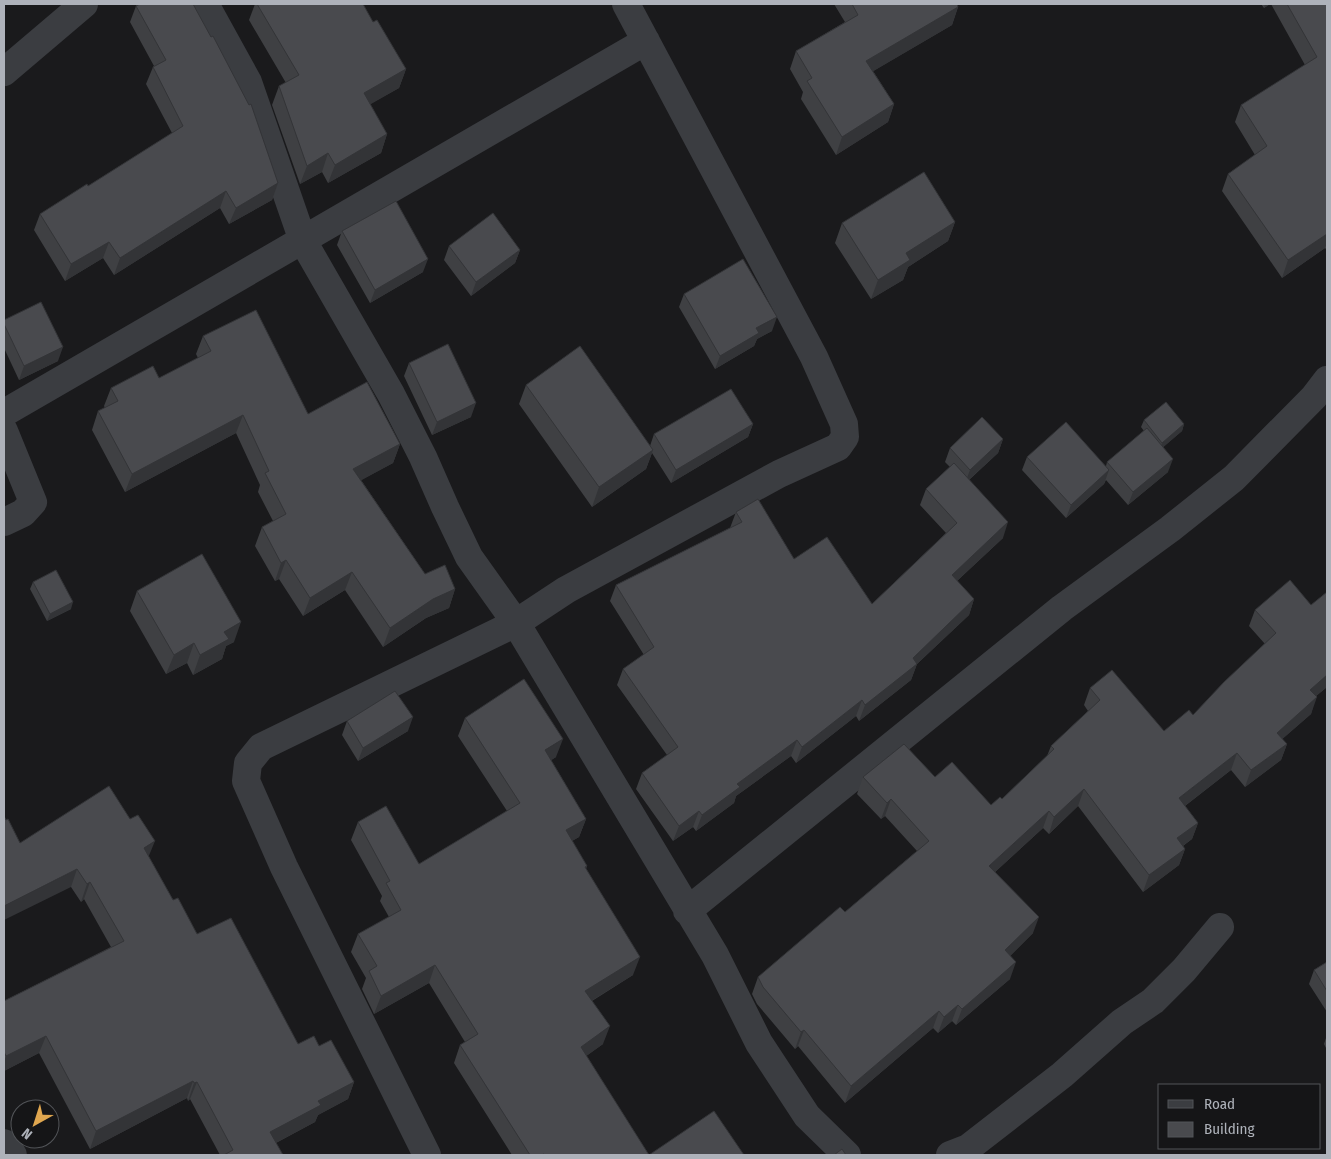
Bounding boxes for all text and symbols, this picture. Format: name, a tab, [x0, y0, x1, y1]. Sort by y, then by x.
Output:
legend	[1158, 1084, 1321, 1149]
text: Road	[1204, 1095, 1235, 1113]
north arrow	[10, 1099, 60, 1149]
text: Building	[1204, 1120, 1255, 1138]
text: N	[19, 1124, 36, 1143]

